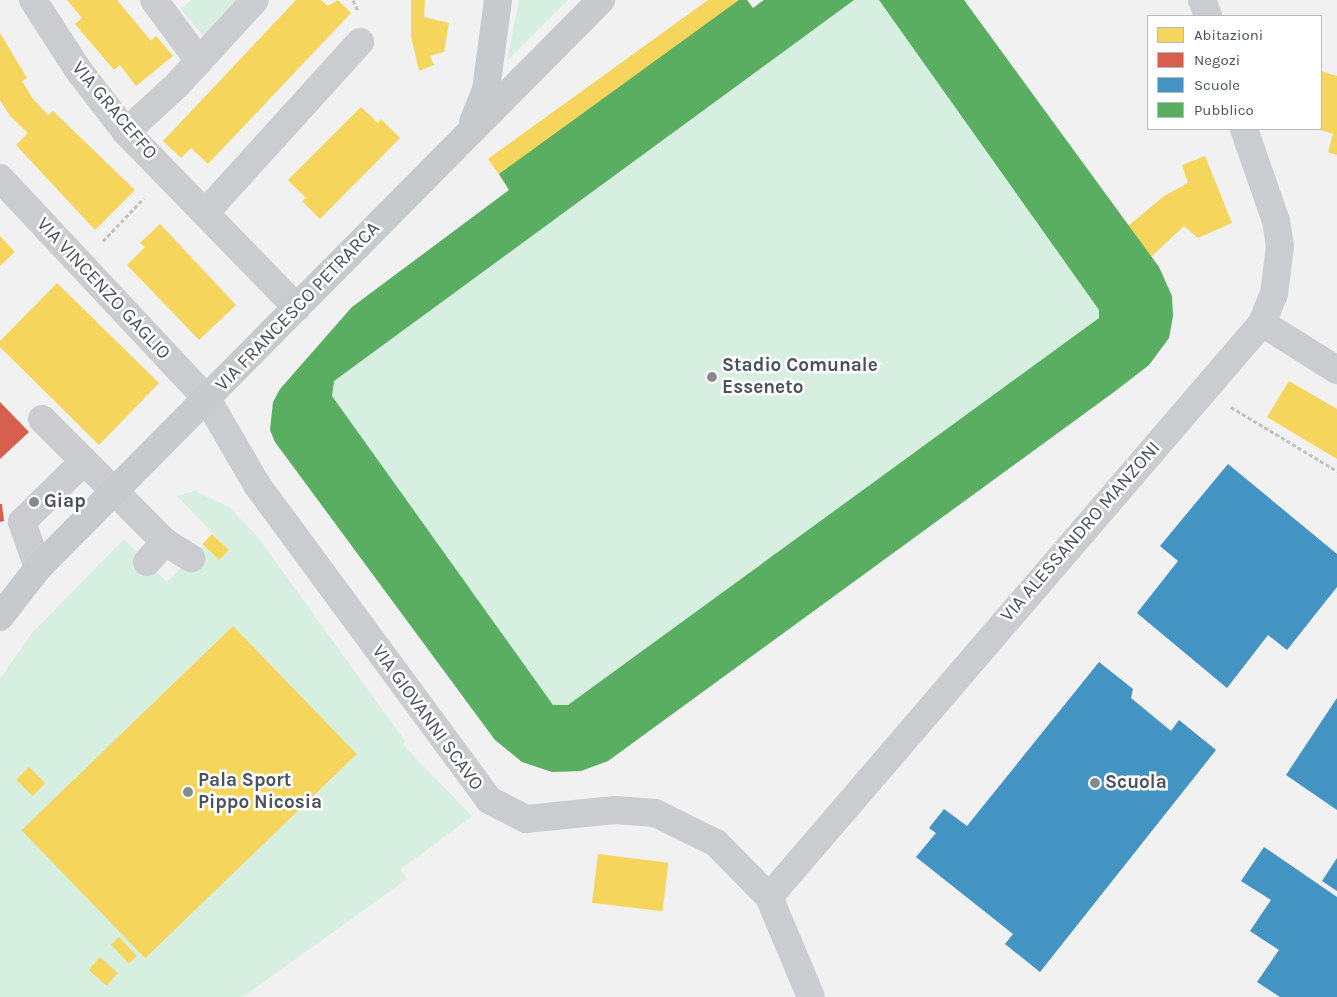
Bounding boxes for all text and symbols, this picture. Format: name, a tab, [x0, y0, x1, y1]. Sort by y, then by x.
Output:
legend	[1147, 15, 1322, 130]
text: Abitazioni	[1194, 26, 1263, 44]
text: Negozi	[1194, 51, 1240, 69]
street label: VIA GRACEFFO	[66, 57, 162, 165]
text: Scuole	[1194, 76, 1240, 94]
text: Pubblico	[1194, 101, 1254, 119]
street label: VIA VINCENZO GAGLIO	[31, 213, 175, 365]
street label: VIA FRANCESCO PETRARCA	[211, 218, 385, 396]
place label: Stadio Comunale Esseneto	[722, 355, 878, 399]
marker: Stadio Comunale Esseneto	[706, 371, 718, 383]
street label: VIA ALESSANDRO MANZONI	[996, 437, 1166, 627]
place label: Giap	[44, 491, 86, 513]
marker: Giap	[28, 496, 40, 508]
street label: VIA GIOVANNI SCAVO	[367, 641, 487, 795]
place label: Pala Sport Pippo Nicosia	[198, 770, 322, 814]
place label: Scuola	[1105, 772, 1167, 794]
marker: Scuola	[1089, 777, 1101, 789]
marker: Pala Sport Pippo Nicosia	[182, 786, 194, 798]

